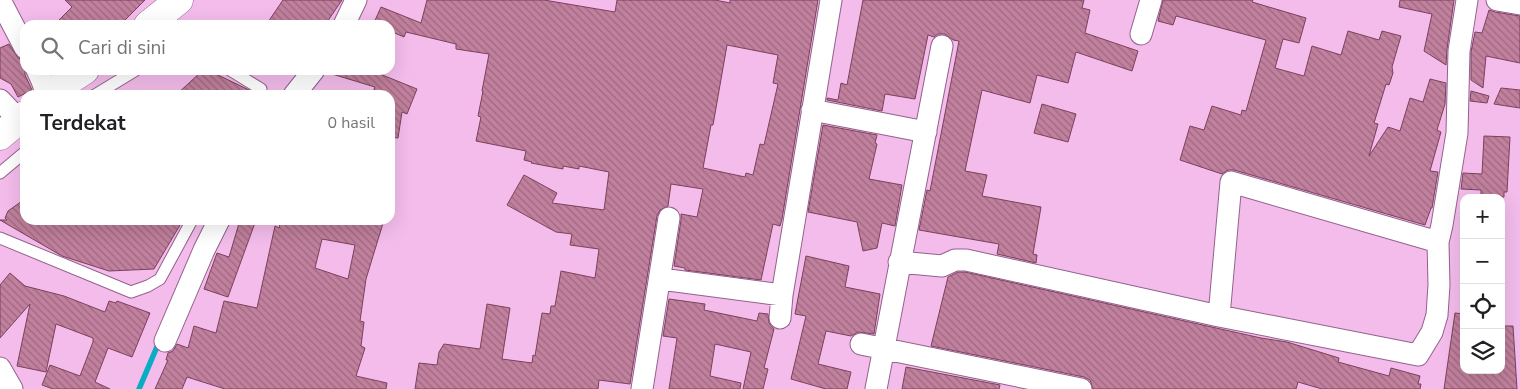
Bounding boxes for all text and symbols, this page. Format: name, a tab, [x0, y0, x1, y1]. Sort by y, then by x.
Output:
search box	[20, 20, 395, 75]
icon: search	[38, 34, 66, 62]
text: Cari di sini	[78, 35, 166, 61]
text: Terdekat	[40, 109, 126, 137]
text: 0 hasil	[328, 112, 375, 134]
map controls	[1460, 194, 1505, 374]
button: +	[1460, 194, 1505, 239]
button: −	[1460, 239, 1505, 284]
button: locate	[1460, 284, 1505, 329]
button: layers	[1460, 329, 1505, 374]

